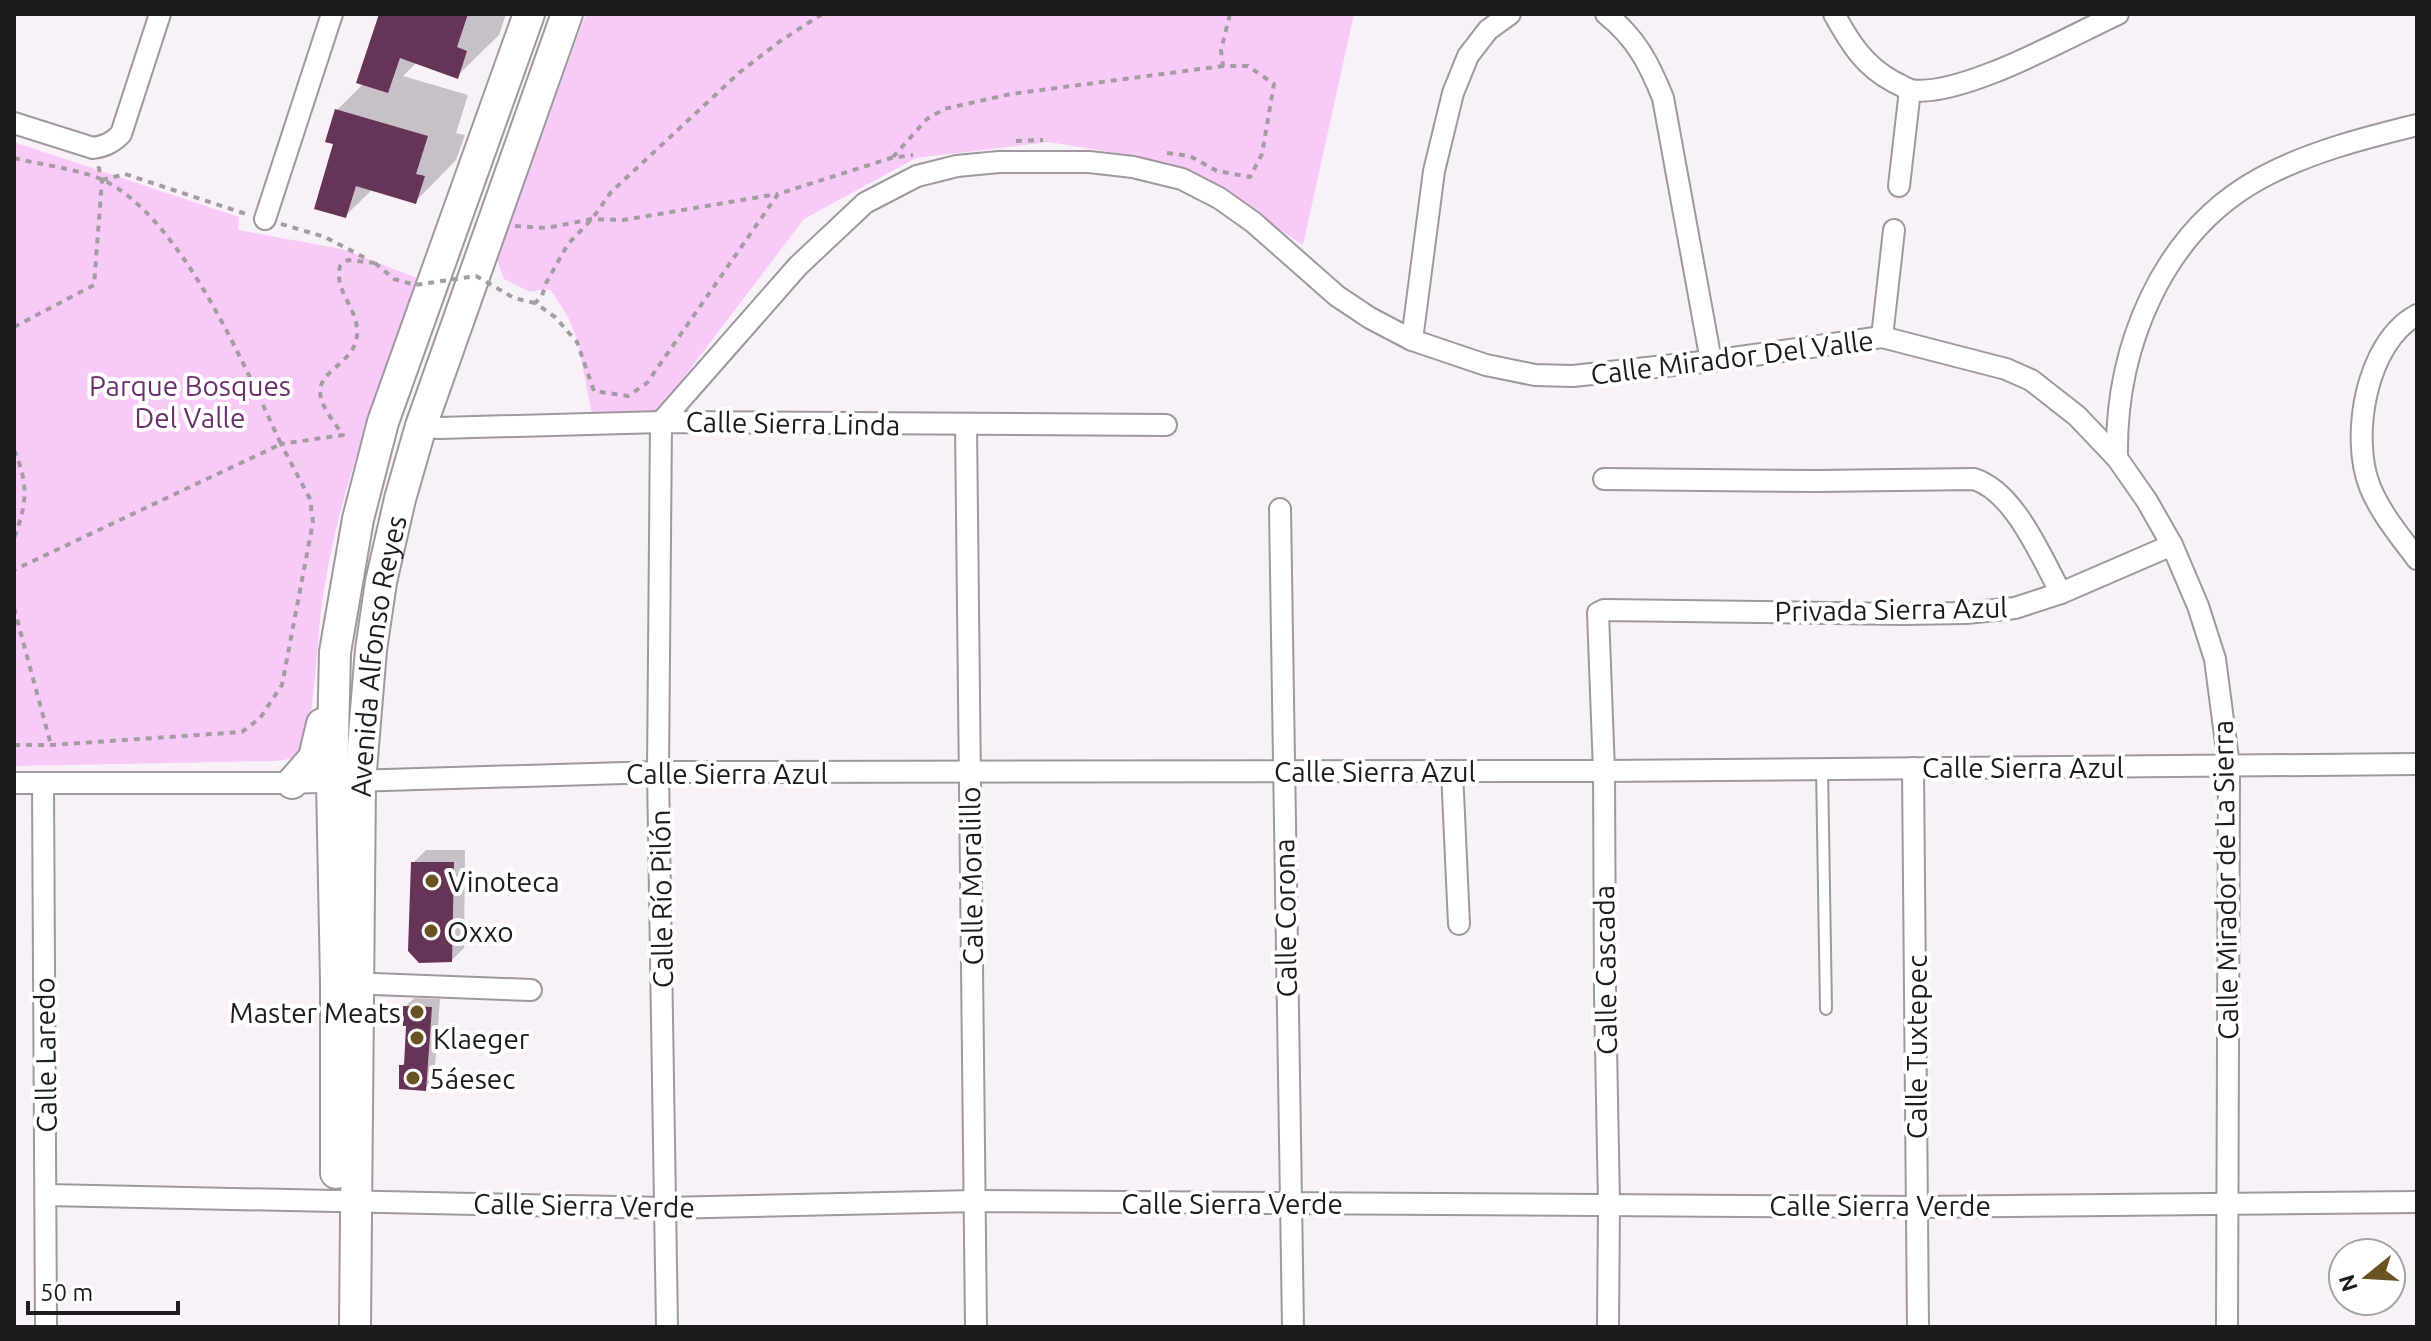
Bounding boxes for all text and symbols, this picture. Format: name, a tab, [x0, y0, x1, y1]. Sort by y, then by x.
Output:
street label: Calle Mirador Del Valle	[1589, 324, 1875, 390]
park label: Parque Bosques Del Valle	[89, 370, 291, 433]
street label: Calle Sierra Linda	[685, 406, 901, 440]
street label: Avenida Alfonso Reyes	[344, 512, 411, 797]
street label: Privada Sierra Azul	[1774, 591, 2008, 627]
street label: Calle Mirador de La Sierra	[2207, 720, 2243, 1040]
street label: Calle Sierra Azul	[1922, 752, 2124, 783]
street label: Calle Sierra Azul	[1274, 756, 1476, 787]
street label: Calle Sierra Azul	[626, 758, 828, 789]
street label: Calle Moralillo	[954, 786, 988, 966]
street label: Calle Río Pilón	[644, 810, 678, 988]
street label: Calle Corona	[1268, 838, 1302, 998]
place label: Vinoteca	[448, 866, 560, 897]
marker: Vinoteca	[423, 872, 441, 890]
street label: Calle Cascada	[1588, 885, 1622, 1055]
place label: Oxxo	[447, 916, 514, 947]
marker: Oxxo	[422, 922, 440, 940]
street label: Calle Tuxtepec	[1901, 955, 1932, 1139]
street label: Calle Laredo	[28, 977, 62, 1133]
place label: Master Meats	[229, 997, 401, 1028]
marker: Master Meats	[408, 1003, 426, 1021]
place label: Klaeger	[433, 1023, 530, 1054]
marker: Klaeger	[408, 1029, 426, 1047]
place label: 5áesec	[429, 1063, 515, 1094]
marker: 5áesec	[404, 1069, 422, 1087]
street label: Calle Sierra Verde	[473, 1188, 695, 1222]
street label: Calle Sierra Verde	[1121, 1188, 1343, 1219]
street label: Calle Sierra Verde	[1769, 1190, 1991, 1221]
north arrow	[2327, 1237, 2407, 1317]
scale bar	[28, 1265, 178, 1315]
text: N	[2333, 1272, 2362, 1295]
text: 50 m	[40, 1279, 93, 1306]

